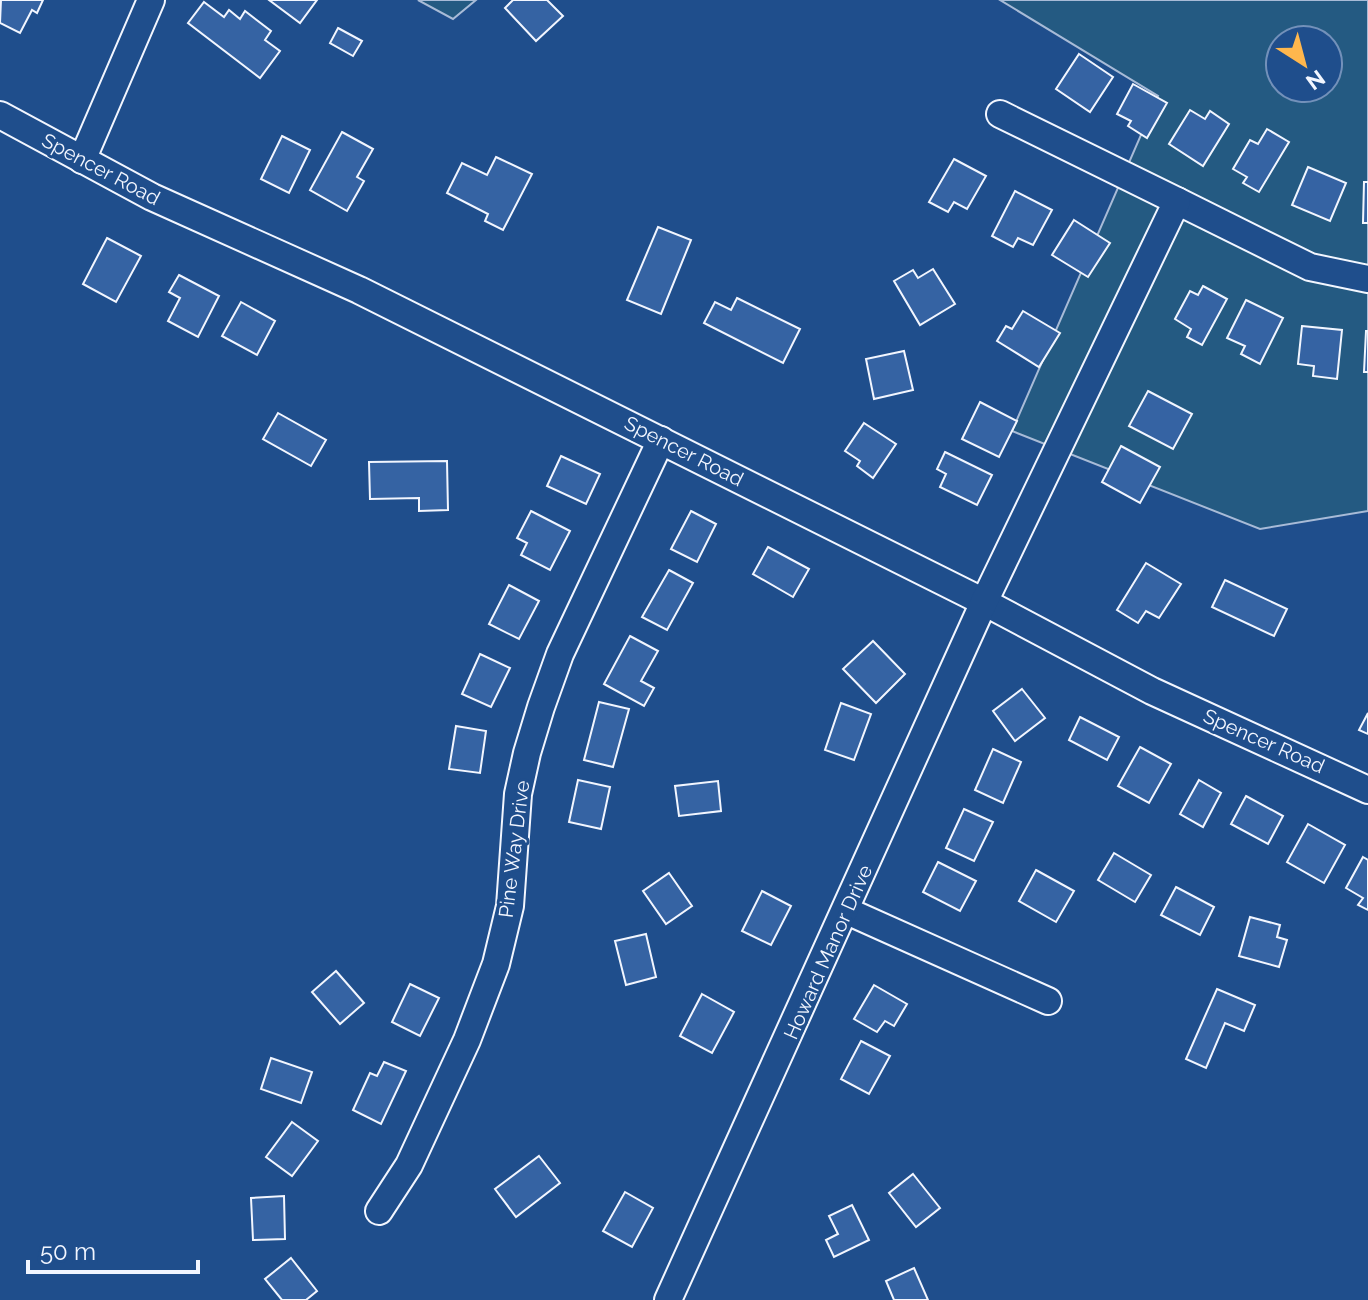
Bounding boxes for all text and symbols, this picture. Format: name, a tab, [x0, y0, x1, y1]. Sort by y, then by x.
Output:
north arrow	[1264, 24, 1344, 104]
text: N	[1301, 65, 1330, 96]
street label: Spencer Road	[38, 128, 164, 210]
street label: Spencer Road	[621, 411, 747, 491]
street label: Spencer Road	[1200, 704, 1328, 778]
street label: Pine Way Drive	[494, 779, 534, 919]
street label: Howard Manor Drive	[779, 861, 877, 1043]
scale bar	[28, 1224, 198, 1274]
text: 50 m	[40, 1237, 96, 1266]

